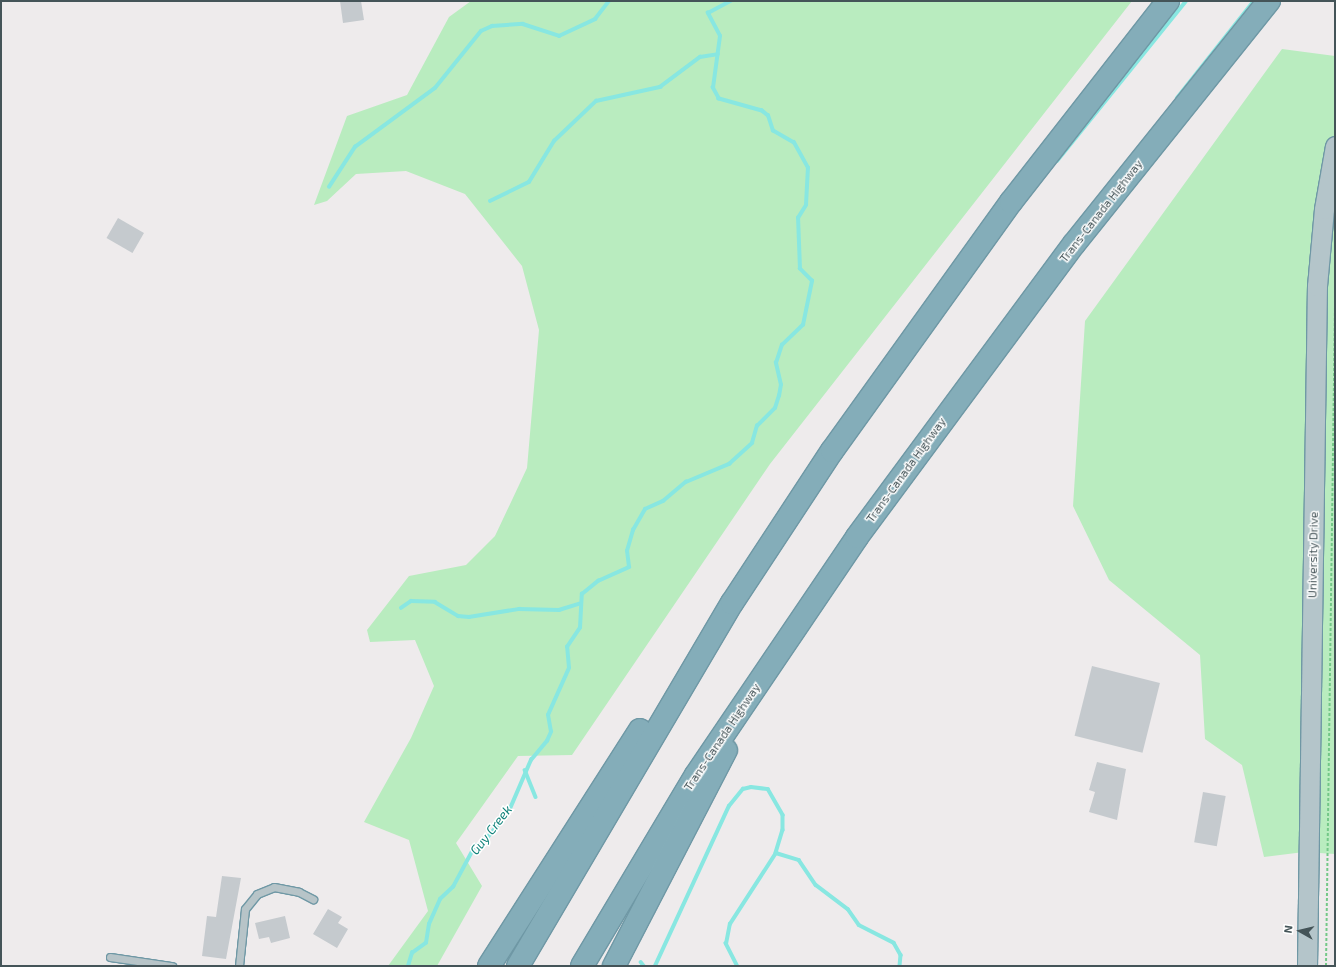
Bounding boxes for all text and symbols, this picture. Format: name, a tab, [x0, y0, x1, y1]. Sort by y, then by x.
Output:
street label: Trans-Canada Highway	[1056, 157, 1146, 265]
street label: Trans-Canada Highway	[863, 415, 949, 525]
street label: University Drive	[1305, 512, 1321, 598]
street label: Trans-Canada Highway	[681, 681, 763, 793]
water label: Guy Creek	[467, 802, 515, 858]
north arrow	[1280, 911, 1320, 951]
text: N	[1281, 924, 1295, 934]

